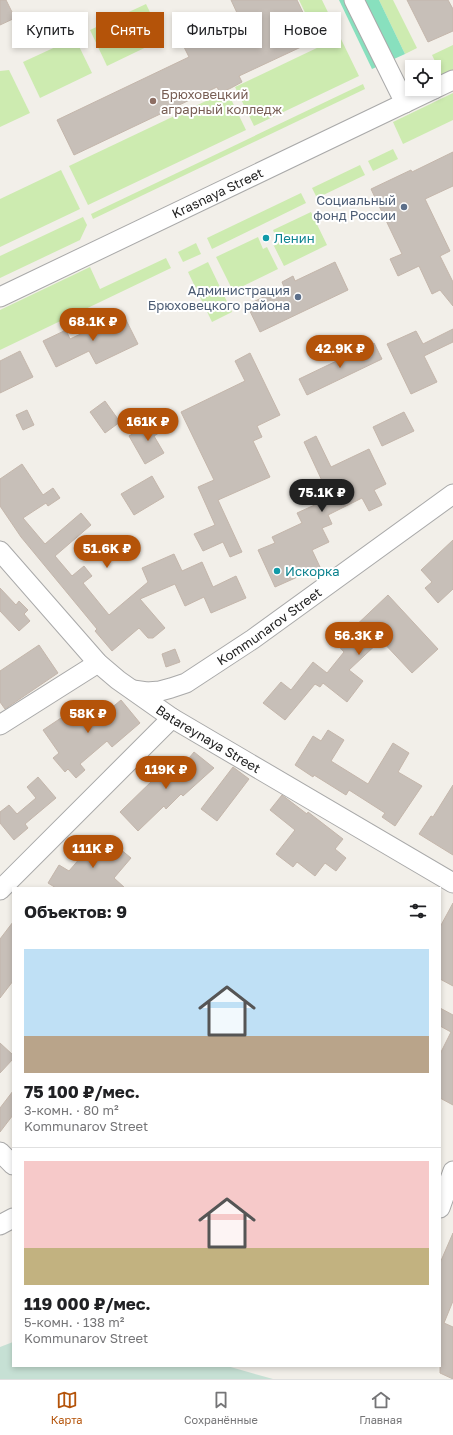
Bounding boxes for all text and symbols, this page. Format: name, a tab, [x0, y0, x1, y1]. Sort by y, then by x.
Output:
chip: Купить	[12, 12, 88, 48]
chip: Снять	[96, 12, 164, 48]
chip: Фильтры	[172, 12, 262, 48]
chip: Новое	[270, 12, 341, 48]
map controls	[405, 60, 441, 96]
button: locate	[405, 60, 441, 96]
place label: Брюховецкий аграрный колледж	[161, 86, 283, 117]
marker: Брюховецкий аграрный колледж	[148, 96, 158, 106]
street label: Krasnaya Street	[169, 164, 266, 222]
place label: Социальный фонд России	[313, 192, 396, 223]
marker: Социальный фонд России	[399, 202, 409, 212]
place label: Ленин	[274, 230, 315, 246]
marker: Ленин	[261, 233, 271, 243]
place label: Администрация Брюховецкого района	[148, 282, 290, 313]
marker: Администрация Брюховецкого района	[293, 292, 303, 302]
pin: 68.1K ₽	[56, 308, 130, 342]
text: 68.1K ₽	[69, 313, 117, 329]
pin: 42.9K ₽	[303, 335, 377, 369]
text: 42.9K ₽	[315, 340, 365, 356]
pin: 161K ₽	[115, 408, 181, 442]
text: 161K ₽	[126, 413, 170, 429]
pin: 75.1K ₽	[285, 479, 359, 513]
text: 75.1K ₽	[298, 484, 346, 500]
pin: 51.6K ₽	[70, 535, 144, 569]
text: 51.6K ₽	[83, 540, 131, 556]
place label: Искорка	[285, 563, 340, 579]
marker: Искорка	[272, 566, 282, 576]
street label: Kommunarov Street	[214, 584, 325, 669]
pin: 56.3K ₽	[322, 622, 396, 656]
text: 56.3K ₽	[334, 627, 384, 643]
pin: 58K ₽	[60, 700, 116, 734]
street label: Batareynaya Street	[153, 701, 264, 776]
text: 58K ₽	[69, 705, 107, 721]
pin: 119K ₽	[133, 756, 199, 790]
text: 119K ₽	[144, 761, 188, 777]
pin: 111K ₽	[60, 835, 126, 869]
text: 111K ₽	[72, 840, 114, 856]
icon: filters	[407, 900, 429, 922]
text: Объектов: 9	[24, 901, 127, 922]
icon: home	[191, 975, 263, 1047]
text: 75 100 ₽/мес.	[24, 1081, 140, 1102]
text: 3-комн. · 80 m²	[24, 1102, 119, 1118]
text: Kommunarov Street	[24, 1118, 148, 1134]
icon: home	[191, 1187, 263, 1259]
text: 119 000 ₽/мес.	[24, 1293, 151, 1314]
text: 5-комн. · 138 m²	[24, 1314, 124, 1330]
text: Kommunarov Street	[24, 1330, 148, 1346]
tab: Карта	[51, 1389, 83, 1426]
tab: Сохранённые	[184, 1389, 258, 1426]
tab: Главная	[359, 1389, 402, 1426]

